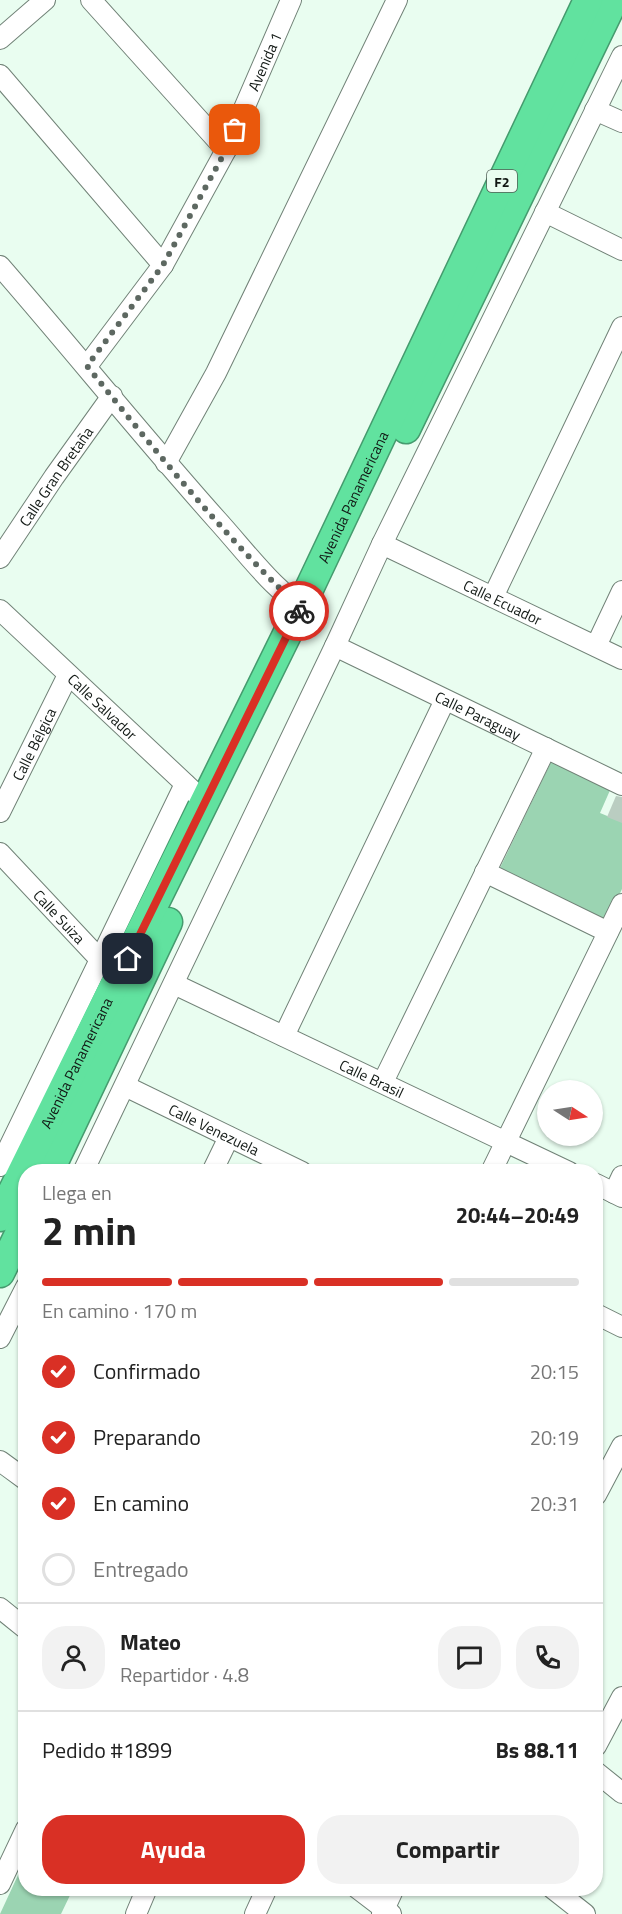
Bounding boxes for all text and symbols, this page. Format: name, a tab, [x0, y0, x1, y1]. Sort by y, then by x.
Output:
street label: Avenida 1	[242, 29, 287, 94]
pin	[209, 104, 260, 155]
icon: bag	[218, 113, 251, 146]
road number: F2	[487, 170, 517, 192]
street label: Calle Gran Bretaña	[13, 421, 99, 531]
street label: Avenida Panamericana	[312, 426, 394, 567]
street label: Calle Ecuador	[460, 573, 546, 631]
courier	[269, 581, 329, 641]
icon: bike	[283, 595, 316, 628]
street label: Calle Salvador	[63, 668, 143, 745]
street label: Calle Paraguay	[431, 685, 525, 746]
street label: Calle Bélgica	[6, 703, 62, 784]
street label: Calle Suiza	[28, 884, 91, 949]
pin	[102, 933, 153, 984]
icon: home	[111, 942, 144, 975]
street label: Avenida Panamericana	[34, 993, 118, 1132]
street label: Calle Brasil	[336, 1053, 408, 1103]
north arrow	[537, 1080, 603, 1146]
map controls	[537, 1080, 603, 1146]
street label: Calle Venezuela	[165, 1097, 264, 1161]
text: Llega en	[42, 1177, 112, 1208]
text: 20:44–20:49	[456, 1198, 579, 1232]
text: 2 min	[42, 1201, 137, 1260]
text: En camino · 170 m	[42, 1295, 197, 1326]
text: Confirmado	[93, 1354, 201, 1388]
icon: check	[42, 1355, 75, 1388]
text: 20:15	[530, 1356, 579, 1387]
text: Preparando	[93, 1420, 201, 1454]
icon: check	[42, 1421, 75, 1454]
text: 20:19	[530, 1422, 579, 1453]
text: En camino	[93, 1486, 189, 1520]
icon: check	[42, 1487, 75, 1520]
text: 20:31	[530, 1488, 579, 1519]
text: Entregado	[93, 1552, 189, 1586]
text: Mateo	[120, 1625, 181, 1659]
button: person	[42, 1626, 105, 1689]
button: chat	[438, 1626, 501, 1689]
button: phone	[516, 1626, 579, 1689]
text: Repartidor · 4.8	[120, 1659, 249, 1690]
text: Pedido #1899	[42, 1733, 172, 1767]
text: Bs 88.11	[495, 1733, 579, 1767]
button: Ayuda	[42, 1815, 305, 1884]
button: Compartir	[317, 1815, 579, 1884]

